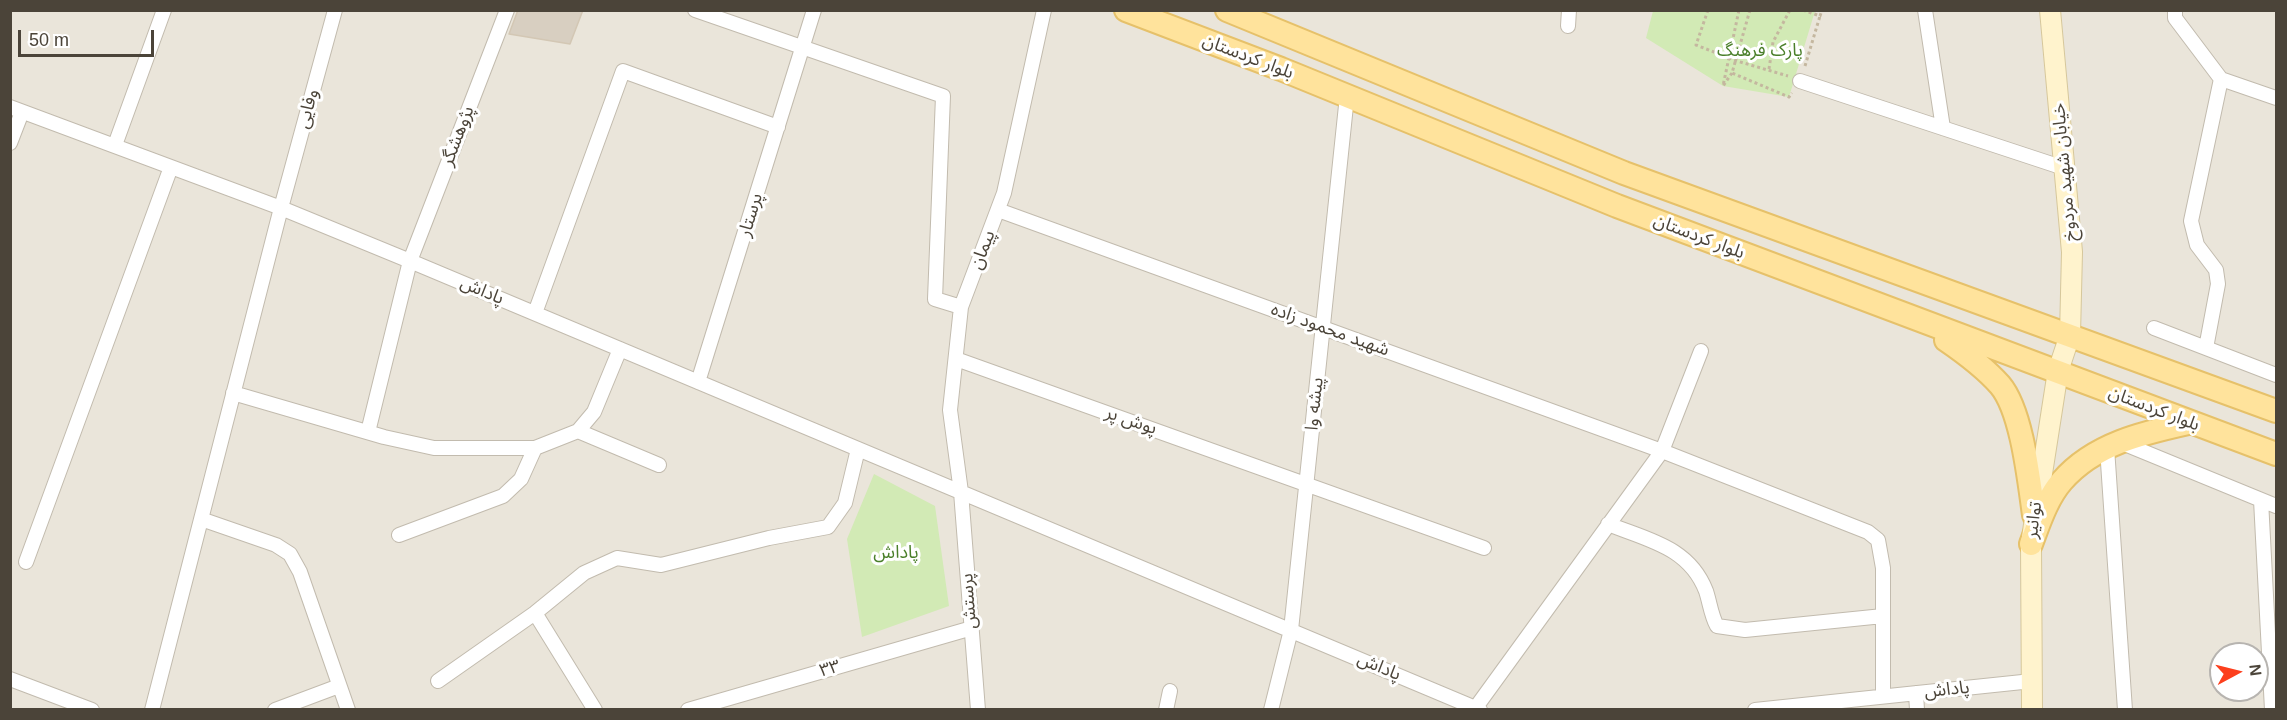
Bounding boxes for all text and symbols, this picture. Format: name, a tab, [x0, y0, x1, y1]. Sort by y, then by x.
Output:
scale bar	[21, 18, 158, 56]
text: 50 m	[29, 30, 69, 50]
street label: بلوار کردستان	[1199, 30, 1297, 84]
park label: پارک فرهنگ	[1717, 40, 1803, 62]
street label: وفایی	[292, 87, 324, 131]
street label: خیابان شهید مردوخ	[2048, 102, 2082, 242]
street label: پژوهشگر	[437, 103, 479, 169]
street label: پرستار	[734, 190, 768, 240]
street label: بلوار کردستان	[1650, 210, 1748, 264]
street label: پیمان	[966, 227, 1000, 273]
street label: پاداش	[457, 272, 507, 310]
street label: شهید محمود زاده	[1268, 299, 1392, 361]
street label: پیشه وا	[1301, 376, 1329, 432]
street label: بلوار کردستان	[2105, 382, 2203, 436]
street label: پوش پر	[1102, 402, 1160, 440]
street label: توانیر	[2021, 500, 2047, 540]
park label: پاداش	[873, 542, 919, 564]
street label: پرستش	[956, 572, 982, 630]
north arrow	[2209, 642, 2269, 702]
street label: پاداش	[1354, 648, 1404, 686]
street label: ۳۳	[817, 656, 843, 682]
text: N	[2246, 663, 2265, 677]
street label: پاداش	[1923, 677, 1971, 703]

